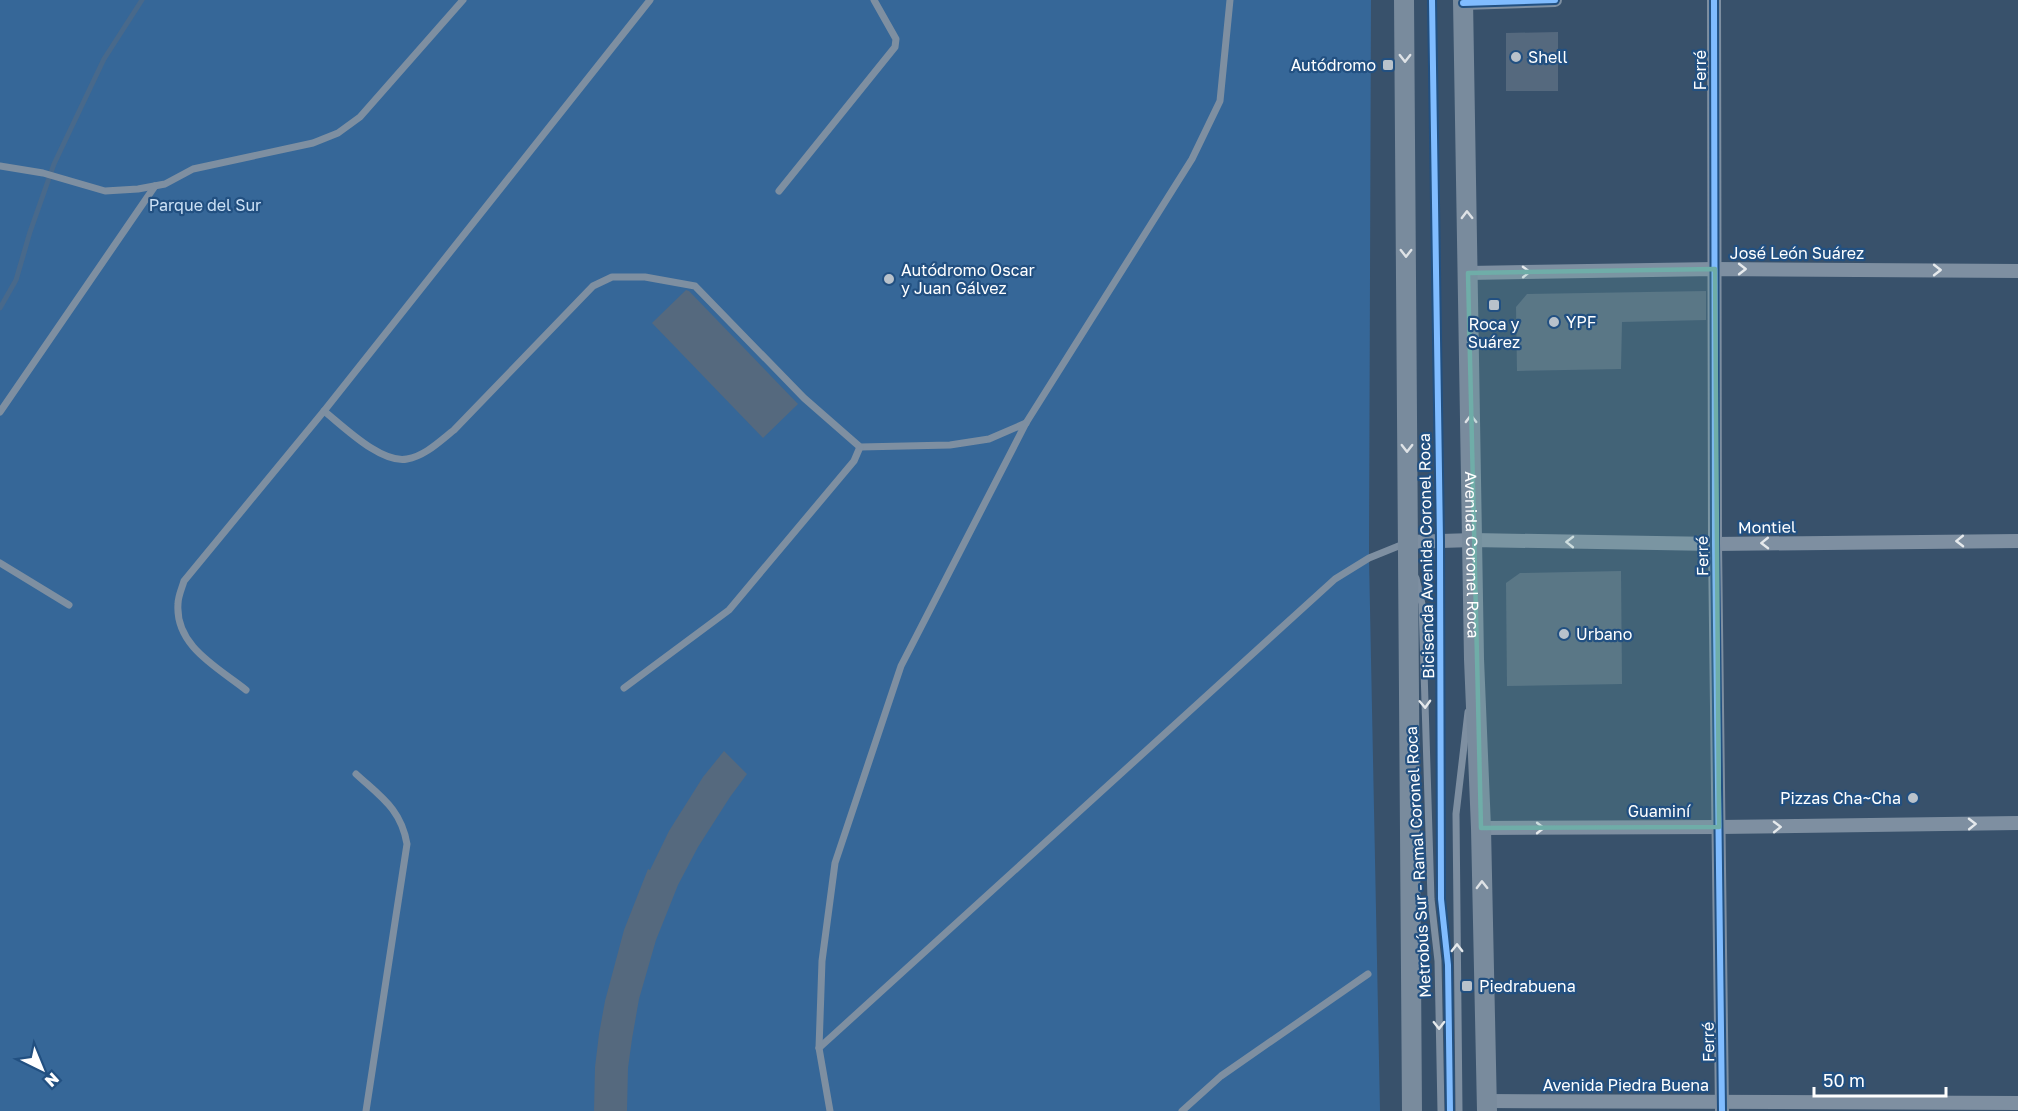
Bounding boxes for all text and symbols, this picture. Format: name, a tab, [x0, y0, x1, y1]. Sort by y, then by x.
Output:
place label: Shell	[1528, 47, 1568, 67]
marker: Shell	[1509, 50, 1523, 64]
street label: Ferré	[1690, 50, 1710, 90]
one-way arrow	[1399, 54, 1411, 63]
place label: Autódromo	[1291, 55, 1376, 75]
marker: Autódromo	[1381, 58, 1395, 72]
park label: Parque del Sur	[149, 195, 261, 215]
one-way arrow	[1461, 210, 1473, 219]
street label: José León Suárez	[1730, 243, 1864, 263]
one-way arrow	[1400, 249, 1412, 258]
place label: Autódromo Oscar y Juan Gálvez	[901, 260, 1035, 298]
one-way arrow	[1738, 263, 1747, 275]
one-way arrow	[1933, 264, 1942, 276]
one-way arrow	[1522, 266, 1531, 278]
marker: Autódromo Oscar y Juan Gálvez	[882, 272, 896, 286]
marker: Roca y Suárez	[1487, 298, 1501, 312]
place label: YPF	[1566, 312, 1596, 332]
place label: Roca y Suárez	[1468, 314, 1520, 352]
marker: YPF	[1547, 315, 1561, 329]
one-way arrow	[1465, 414, 1477, 423]
street label: Bicisenda Avenida Coronel Roca	[1414, 433, 1438, 679]
one-way arrow	[1401, 444, 1413, 453]
street label: Avenida Coronel Roca	[1461, 471, 1484, 639]
street label: Montiel	[1738, 516, 1796, 538]
one-way arrow	[1955, 535, 1964, 547]
one-way arrow	[1565, 536, 1574, 548]
street label: Ferré	[1692, 536, 1712, 576]
one-way arrow	[1760, 537, 1769, 549]
place label: Urbano	[1576, 624, 1632, 644]
marker: Urbano	[1557, 627, 1571, 641]
one-way arrow	[1418, 700, 1431, 709]
street label: Metrobús Sur - Ramal Coronel Roca	[1401, 726, 1435, 998]
place label: Pizzas Cha~Cha	[1780, 788, 1901, 808]
marker: Pizzas Cha~Cha	[1906, 791, 1920, 805]
street label: Guaminí	[1628, 801, 1692, 821]
one-way arrow	[1968, 818, 1977, 830]
one-way arrow	[1773, 820, 1782, 833]
one-way arrow	[1535, 822, 1544, 834]
one-way arrow	[1476, 880, 1488, 889]
one-way arrow	[1451, 943, 1463, 952]
place label: Piedrabuena	[1479, 976, 1576, 996]
marker: Piedrabuena	[1460, 979, 1474, 993]
one-way arrow	[1433, 1020, 1445, 1029]
street label: Ferré	[1698, 1022, 1718, 1062]
north arrow	[12, 1039, 72, 1099]
scale bar	[1814, 1060, 1946, 1098]
text: N	[41, 1069, 64, 1091]
text: 50 m	[1823, 1069, 1865, 1091]
street label: Avenida Piedra Buena	[1543, 1075, 1709, 1095]

